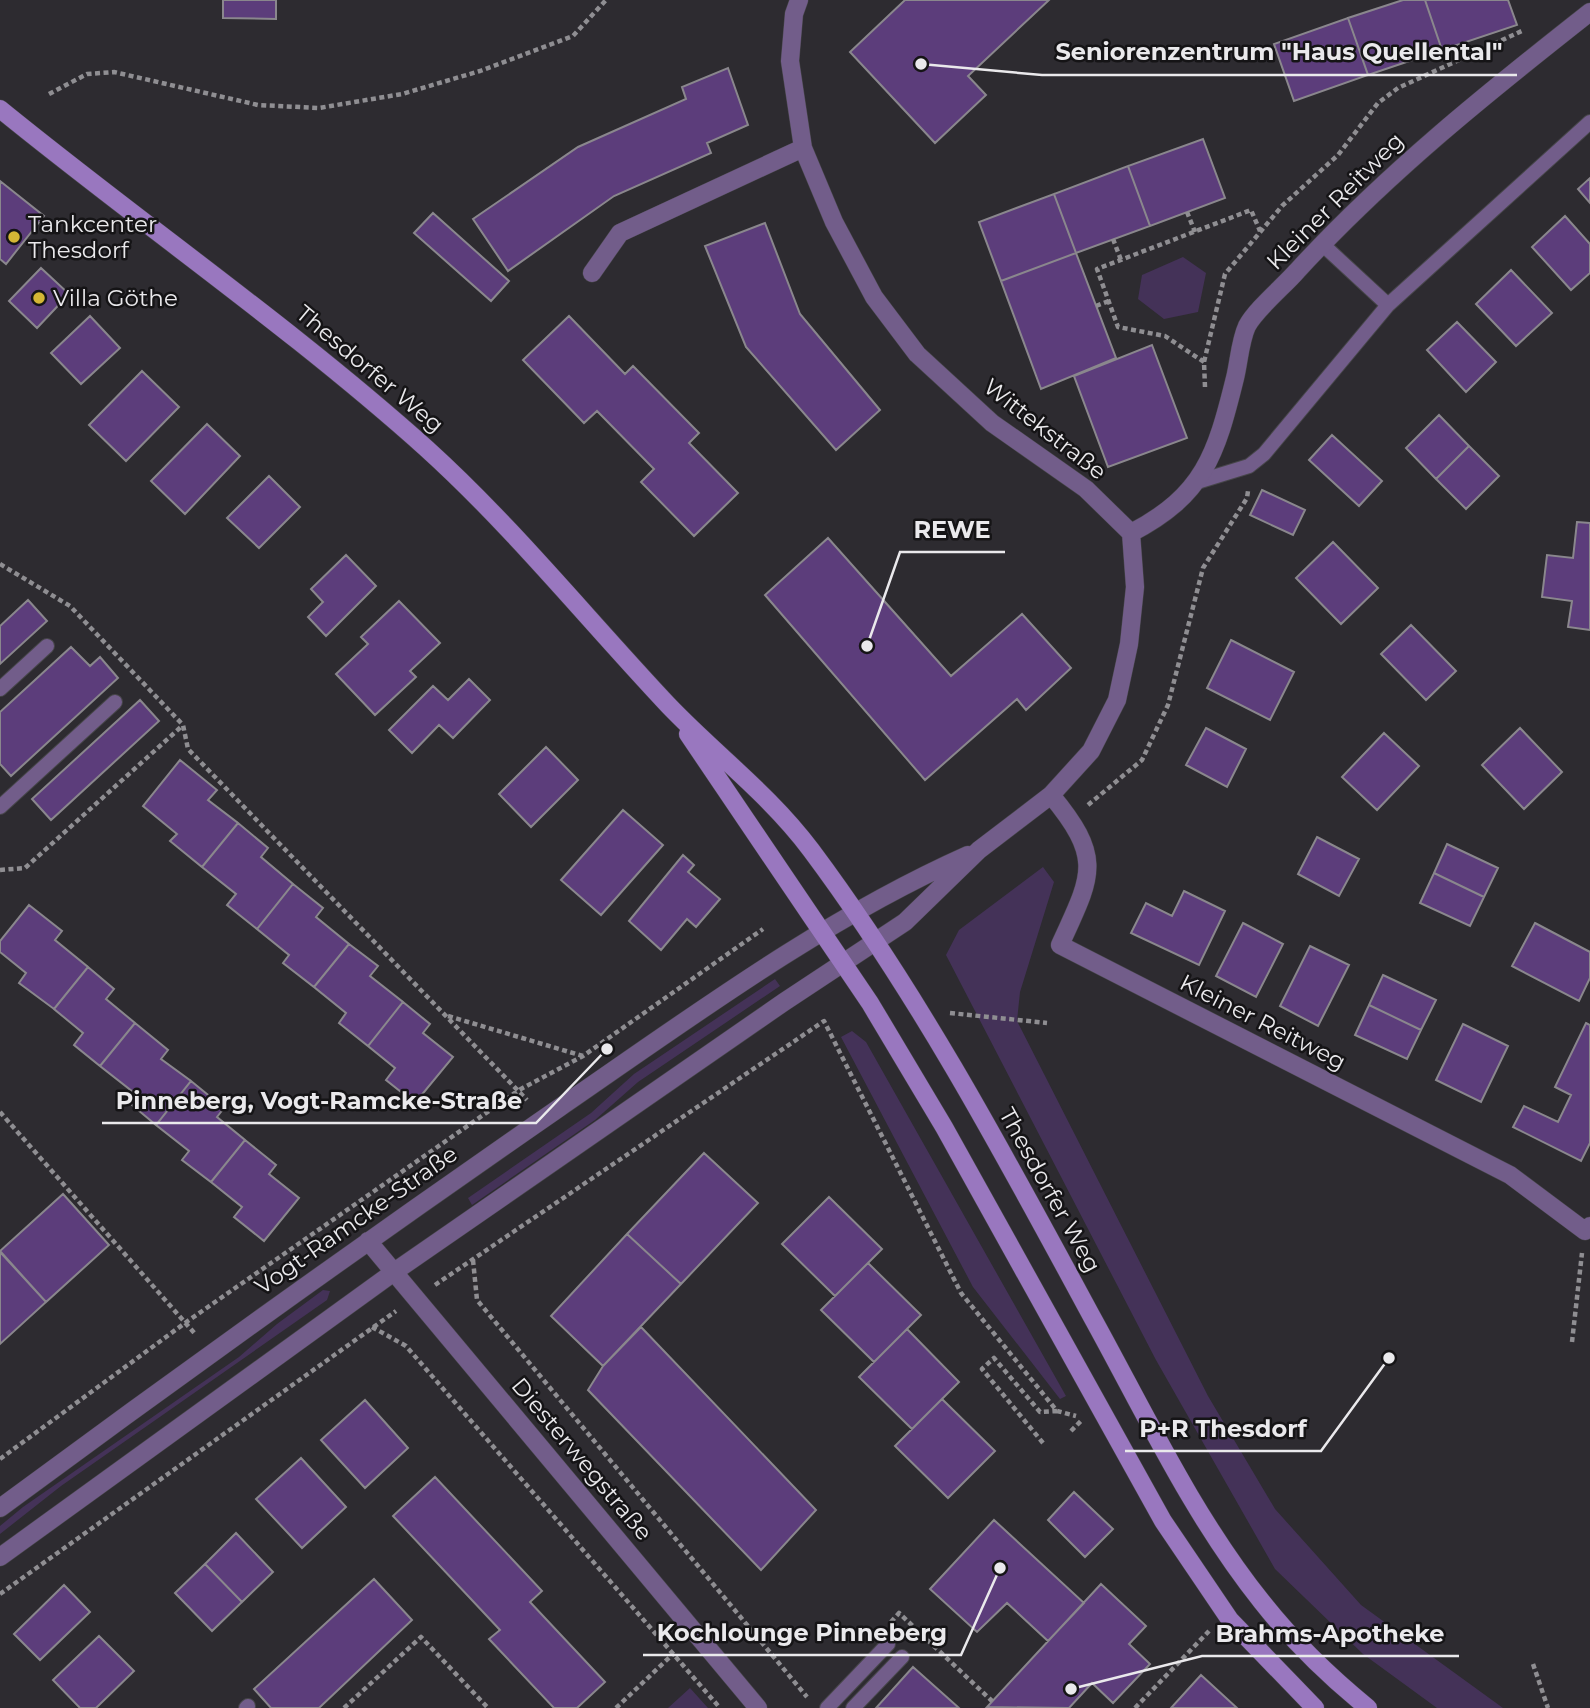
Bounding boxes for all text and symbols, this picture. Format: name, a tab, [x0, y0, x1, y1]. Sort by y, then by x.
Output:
callout: Seniorenzentrum "Haus Quellental"	[1042, 30, 1517, 75]
text: Seniorenzentrum "Haus Quellental"	[1056, 37, 1503, 66]
street label: Kleiner Reitweg	[1261, 127, 1409, 275]
place label: Tankcenter Thesdorf	[28, 210, 157, 264]
marker: Tankcenter Thesdorf	[6, 229, 22, 245]
place label: Villa Göthe	[53, 284, 178, 312]
marker: Villa Göthe	[31, 290, 47, 306]
street label: Thesdorfer Weg	[291, 299, 449, 439]
street label: Wittekstraße	[978, 372, 1112, 486]
callout: REWE	[900, 507, 1005, 552]
text: REWE	[913, 515, 991, 544]
street label: Kleiner Reitweg	[1175, 968, 1351, 1076]
callout: Pinneberg, Vogt-Ramcke-Straße	[102, 1078, 536, 1123]
text: Pinneberg, Vogt-Ramcke-Straße	[116, 1086, 522, 1115]
street label: Thesdorfer Weg	[993, 1103, 1107, 1277]
street label: Vogt-Ramcke-Straße	[249, 1140, 463, 1300]
street label: Diesterwegstraße	[506, 1372, 658, 1546]
callout: P+R Thesdorf	[1125, 1406, 1321, 1451]
text: P+R Thesdorf	[1139, 1414, 1309, 1443]
callout: Kochlounge Pinneberg	[643, 1610, 961, 1655]
callout: Brahms-Apotheke	[1202, 1611, 1459, 1656]
text: Kochlounge Pinneberg	[657, 1618, 947, 1647]
text: Brahms-Apotheke	[1215, 1619, 1445, 1648]

